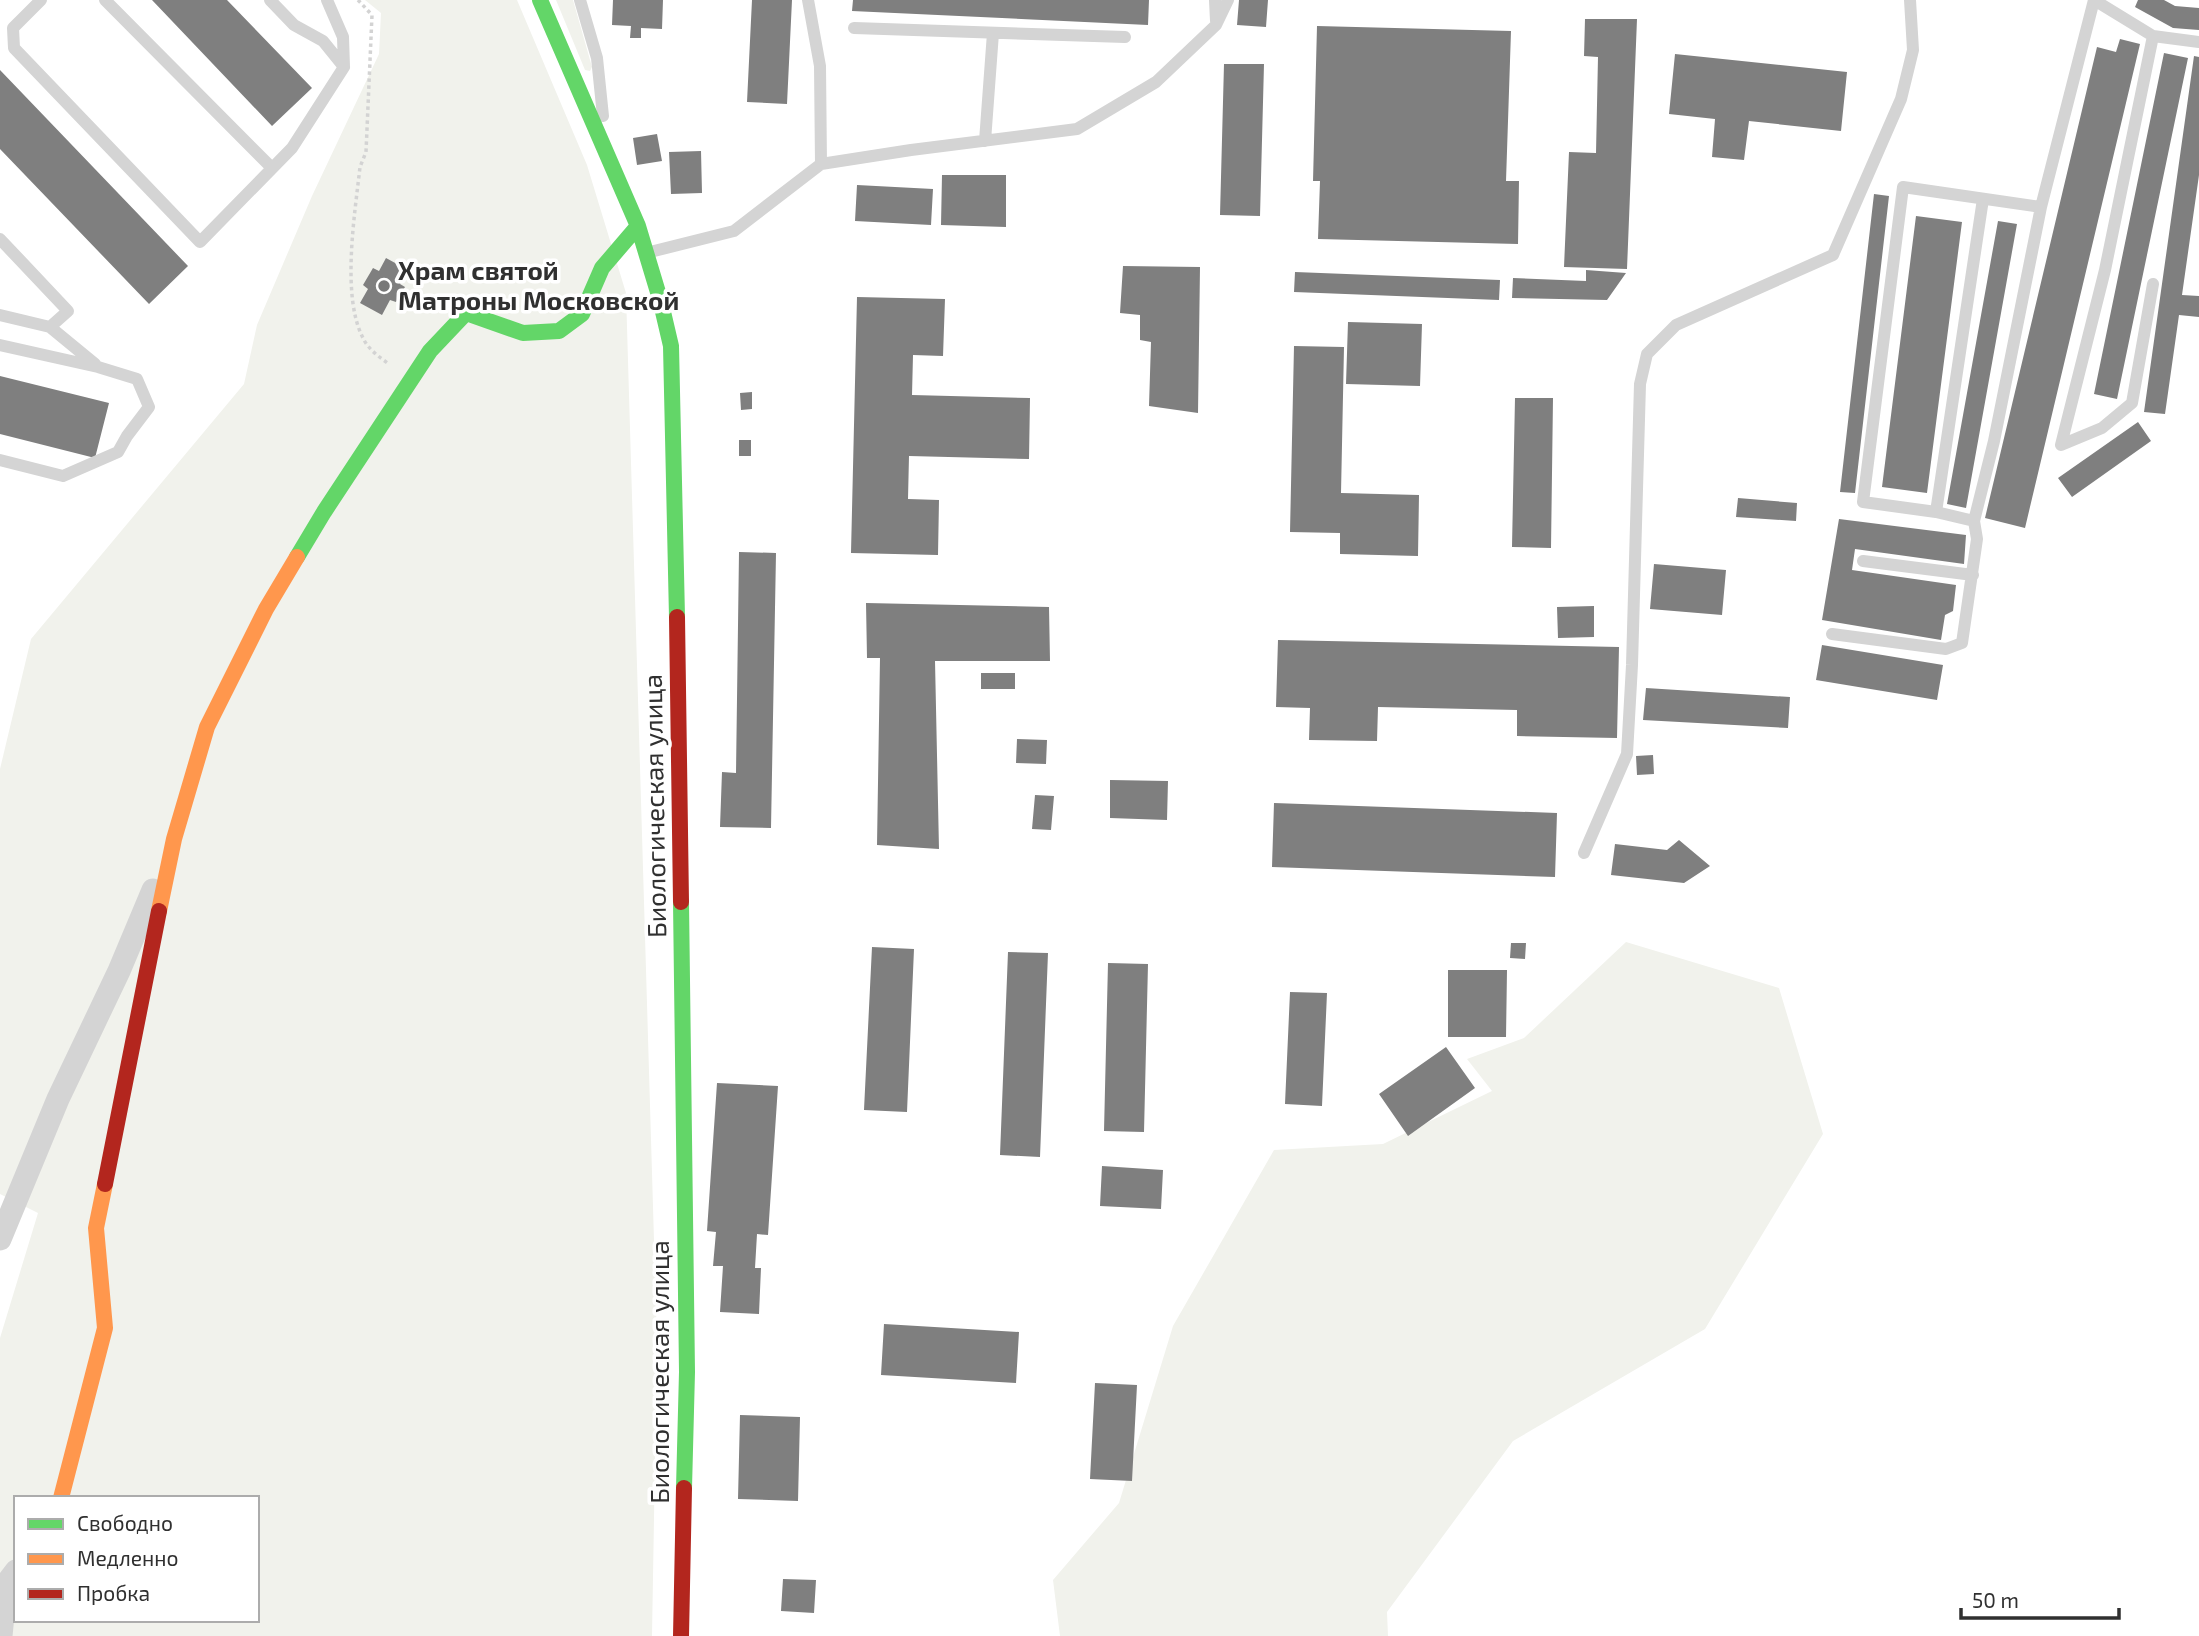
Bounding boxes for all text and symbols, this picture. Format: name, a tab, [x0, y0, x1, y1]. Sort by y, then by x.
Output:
place label: Храм святой Матроны Московской	[398, 254, 679, 315]
marker: Храм святой Матроны Московской	[376, 278, 392, 294]
street label: Биологическая улица	[636, 674, 672, 938]
street label: Биологическая улица	[643, 1240, 675, 1504]
legend	[14, 1496, 259, 1622]
text: Свободно	[77, 1510, 173, 1535]
text: Медленно	[77, 1545, 179, 1570]
scale bar	[1961, 1576, 2118, 1620]
text: Пробка	[77, 1580, 150, 1605]
text: 50 m	[1972, 1587, 2019, 1612]

